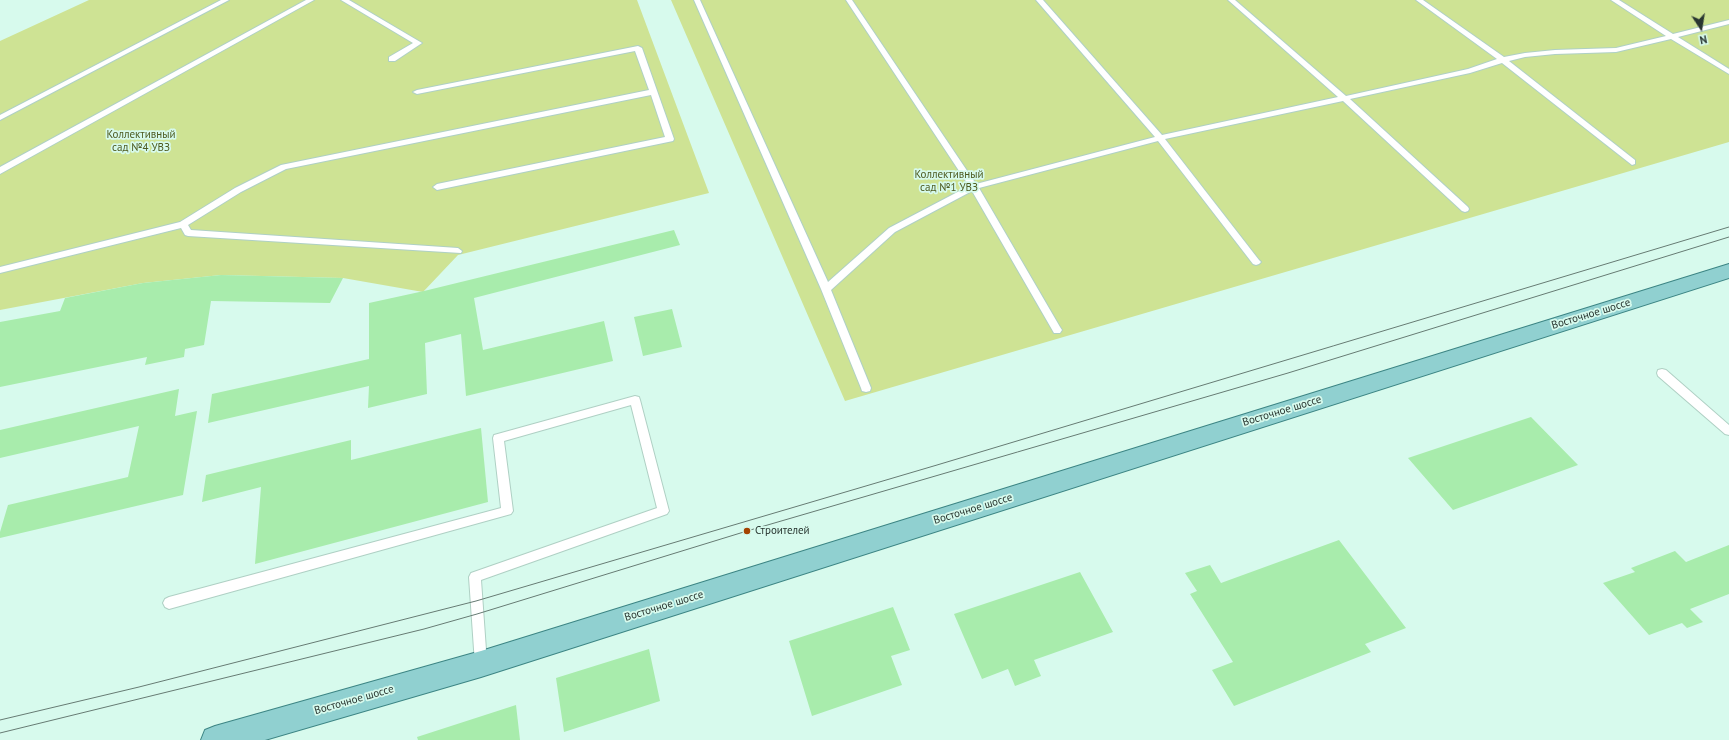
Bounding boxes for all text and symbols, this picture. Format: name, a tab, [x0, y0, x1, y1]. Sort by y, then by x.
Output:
north arrow	[1681, 8, 1721, 48]
text: N	[1699, 32, 1708, 47]
park label: Коллективный сад №4 УВЗ	[107, 128, 175, 154]
park label: Коллективный сад №1 УВЗ	[915, 168, 983, 194]
street label: Восточное шоссе	[1550, 296, 1632, 332]
street label: Восточное шоссе	[1241, 393, 1323, 429]
street label: Восточное шоссе	[932, 491, 1014, 527]
place label: Строителей	[755, 524, 810, 538]
marker: Строителей	[742, 526, 752, 536]
street label: Восточное шоссе	[623, 588, 705, 624]
street label: Восточное шоссе	[313, 682, 395, 718]

